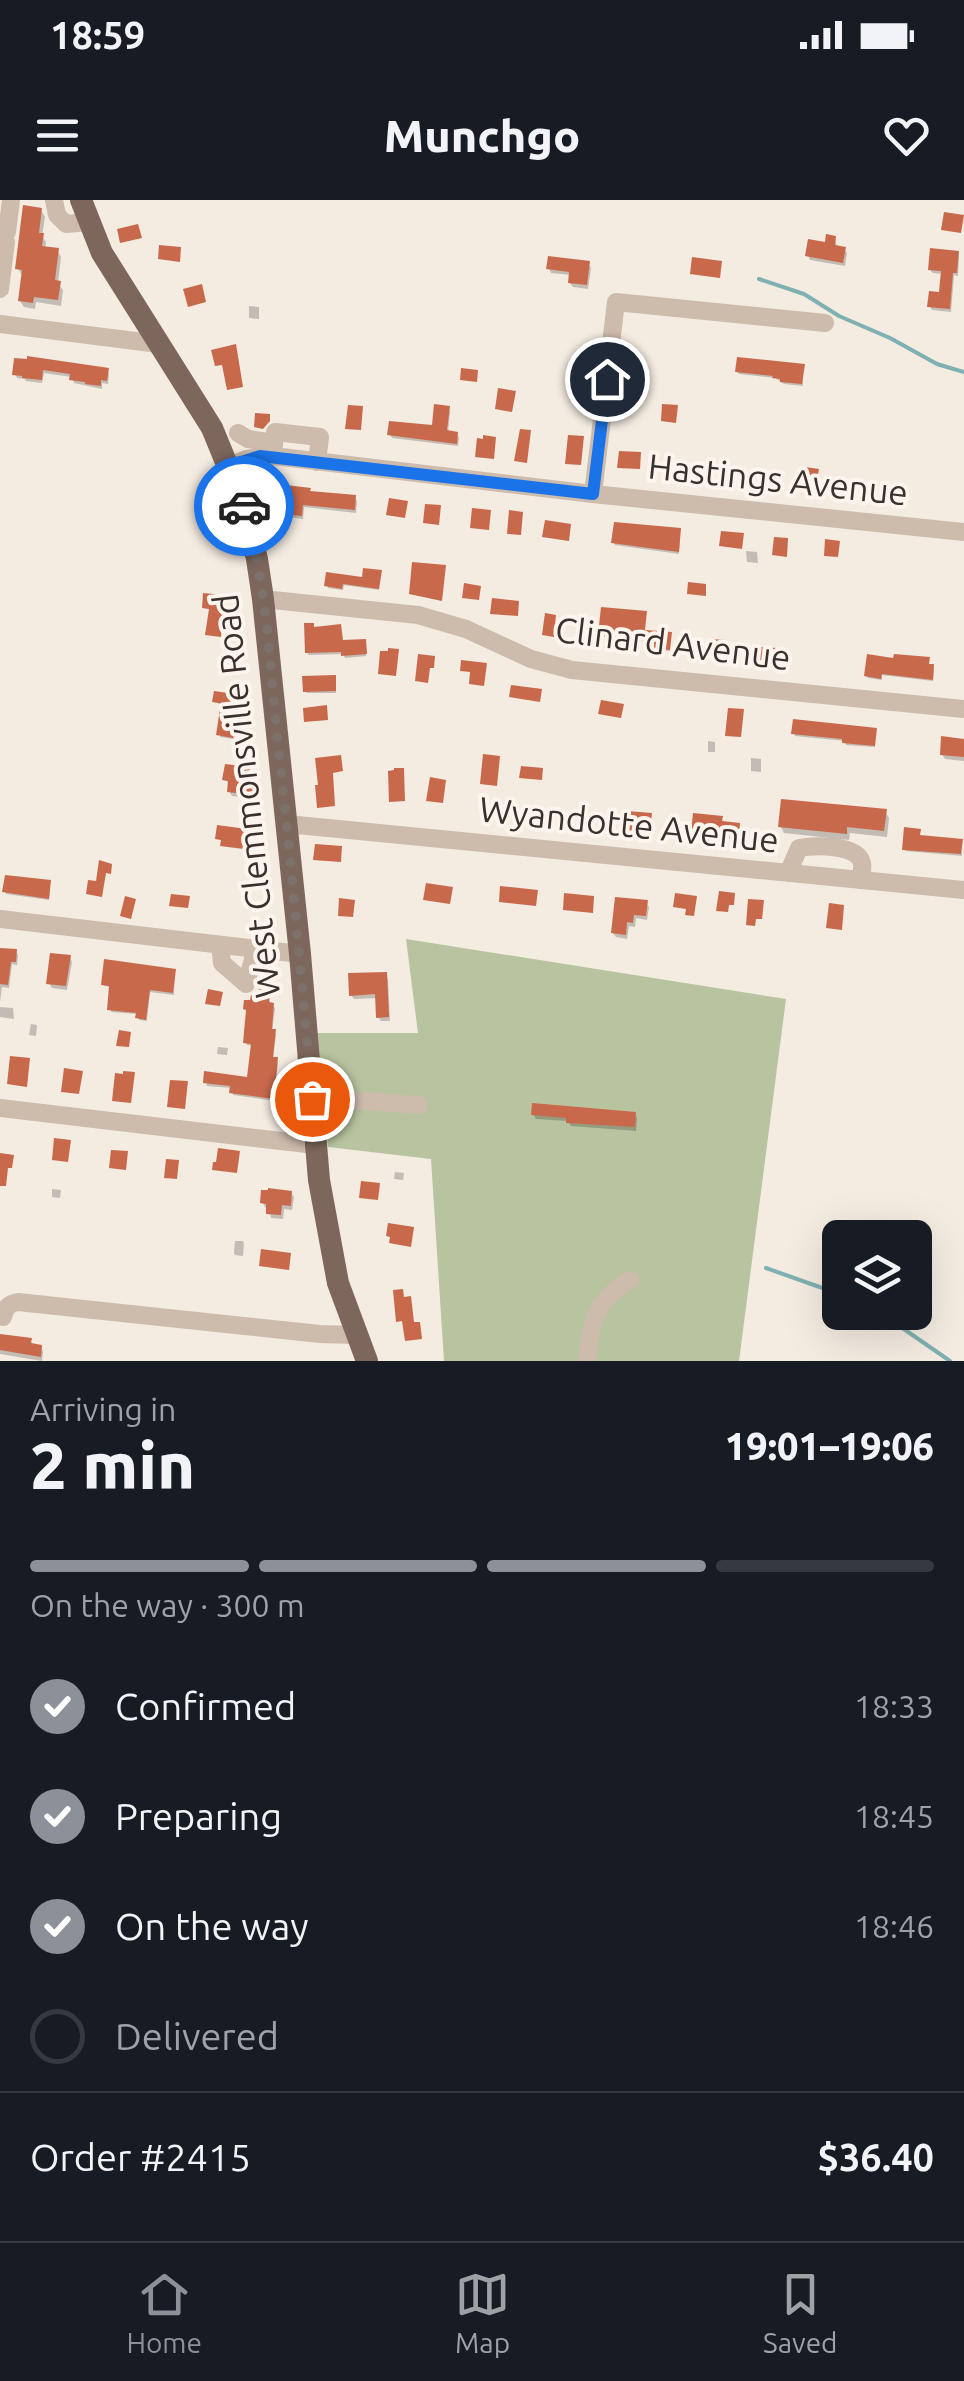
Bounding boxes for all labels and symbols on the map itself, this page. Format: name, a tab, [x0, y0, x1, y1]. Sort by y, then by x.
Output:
pin	[565, 337, 650, 422]
street label: Hastings Avenue	[646, 445, 910, 513]
courier	[194, 456, 294, 556]
street label: West Clemmonsville Road	[205, 592, 287, 1000]
street label: Clinard Avenue	[553, 609, 793, 677]
street label: Wyandotte Avenue	[477, 788, 781, 860]
pin	[270, 1057, 355, 1142]

